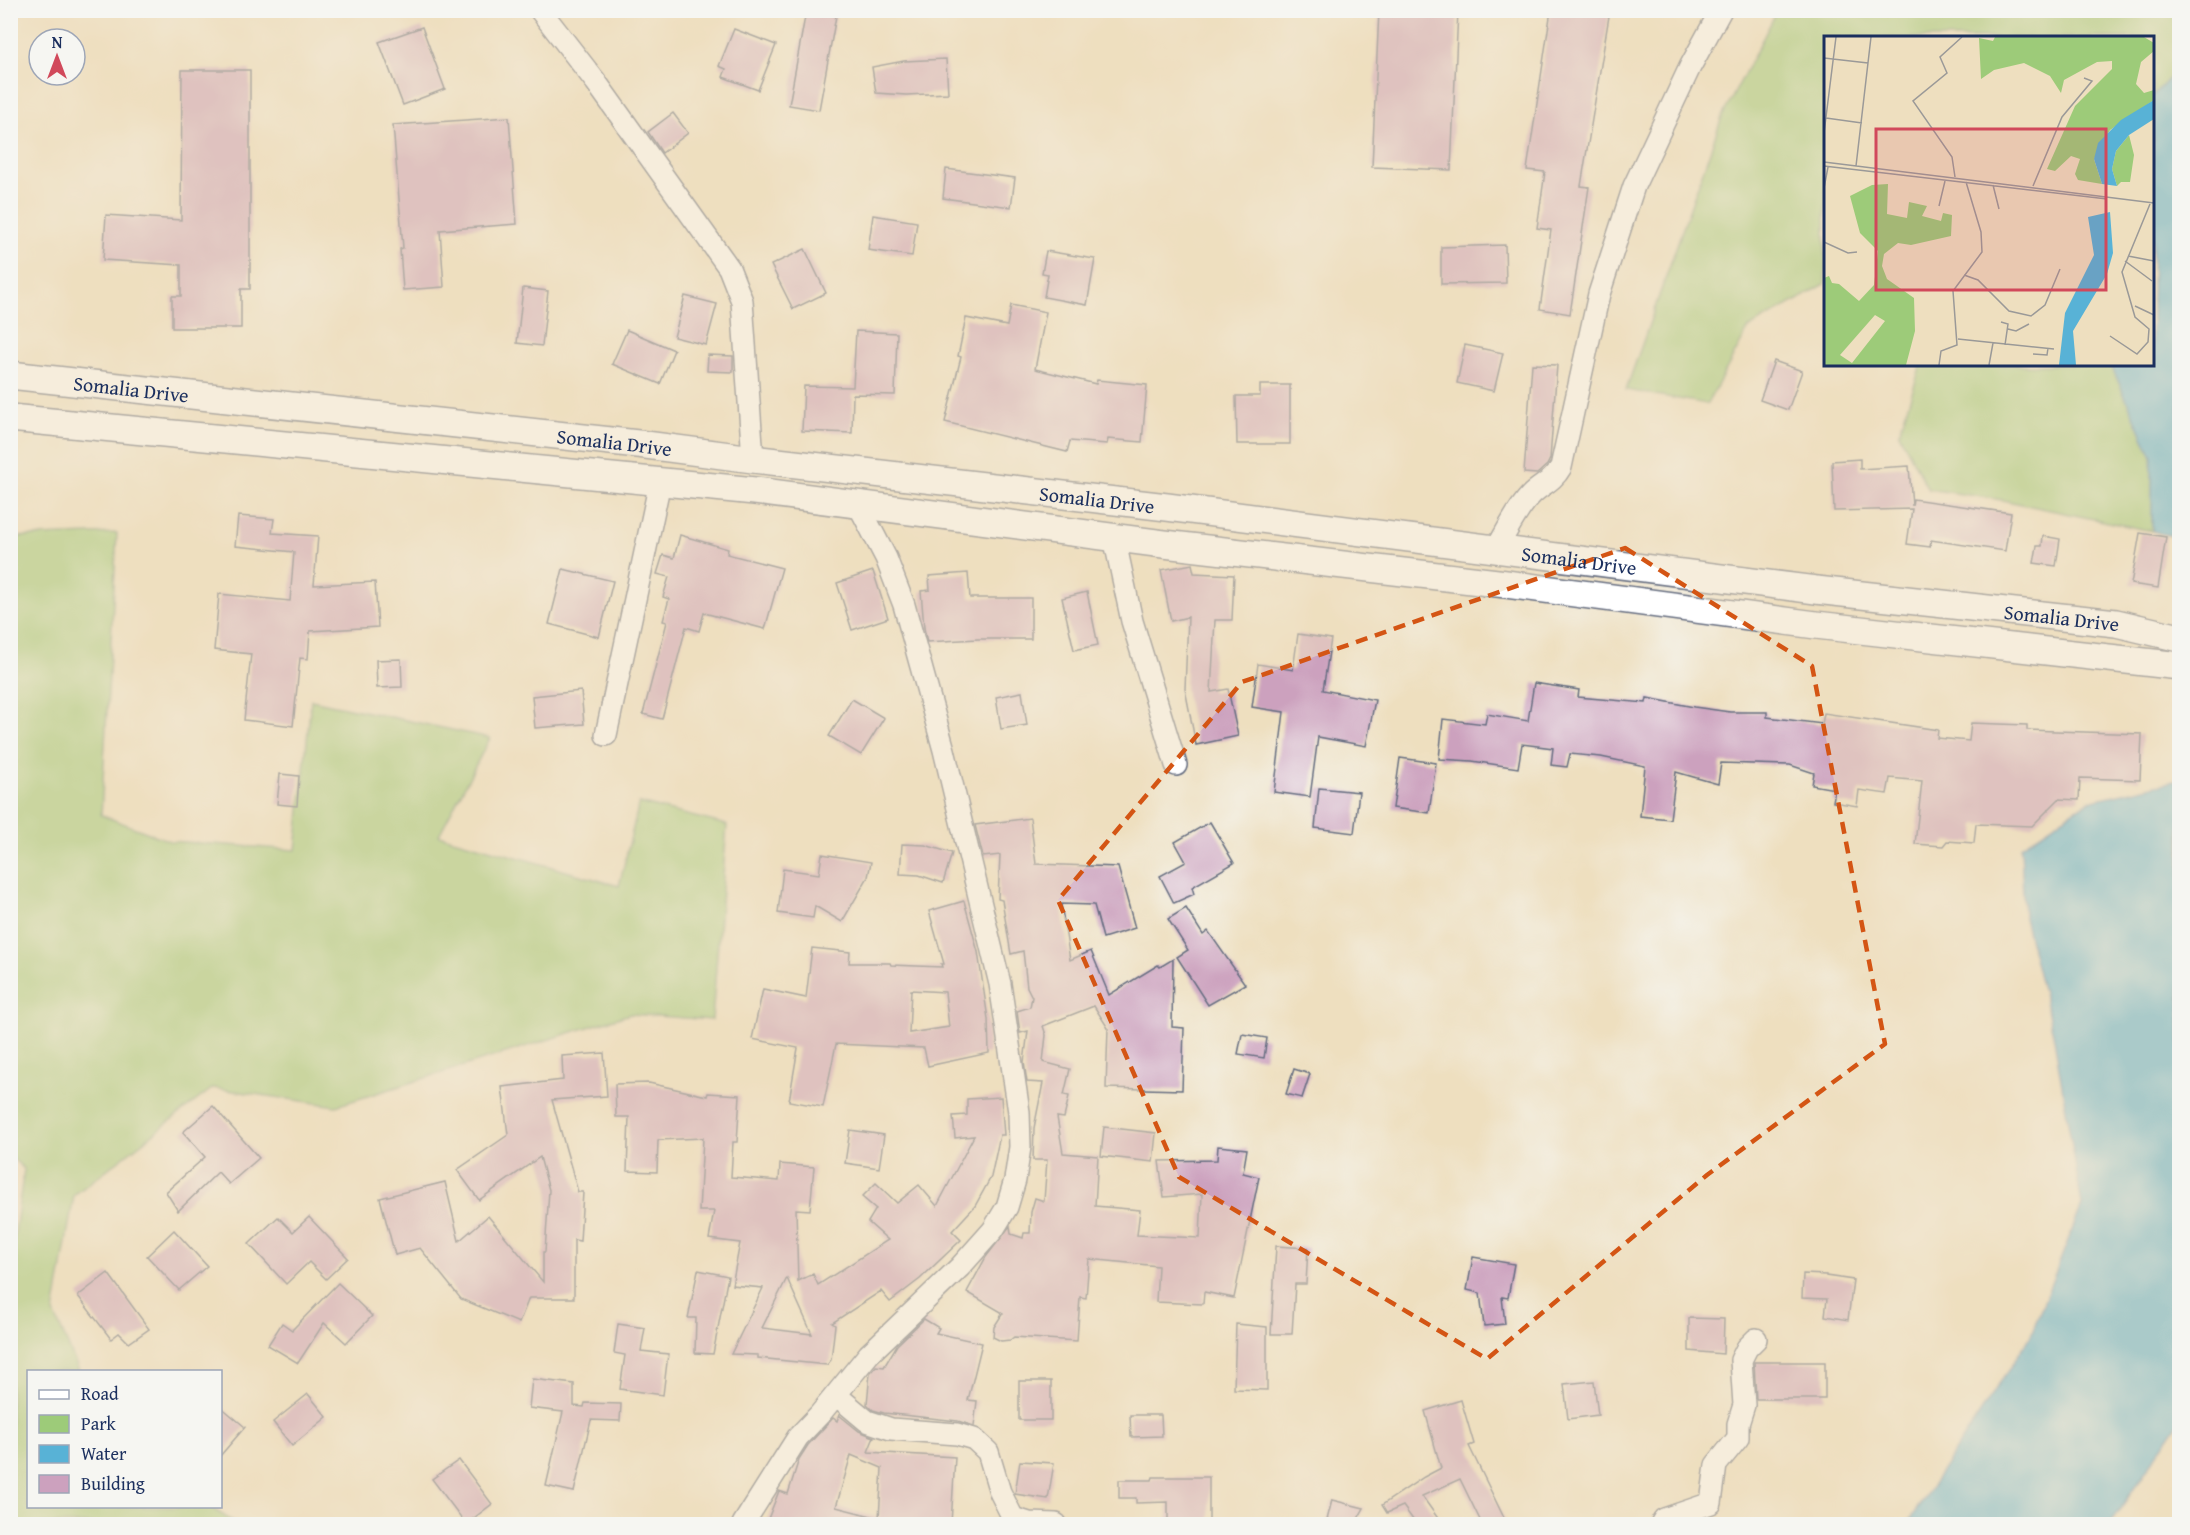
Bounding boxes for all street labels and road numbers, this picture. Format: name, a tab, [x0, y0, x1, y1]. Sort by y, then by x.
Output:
street label: Somalia Drive	[72, 368, 190, 409]
street label: Somalia Drive	[555, 421, 674, 463]
street label: Somalia Drive	[1038, 478, 1156, 520]
street label: Somalia Drive	[1520, 538, 1638, 581]
street label: Somalia Drive	[2003, 596, 2121, 638]

